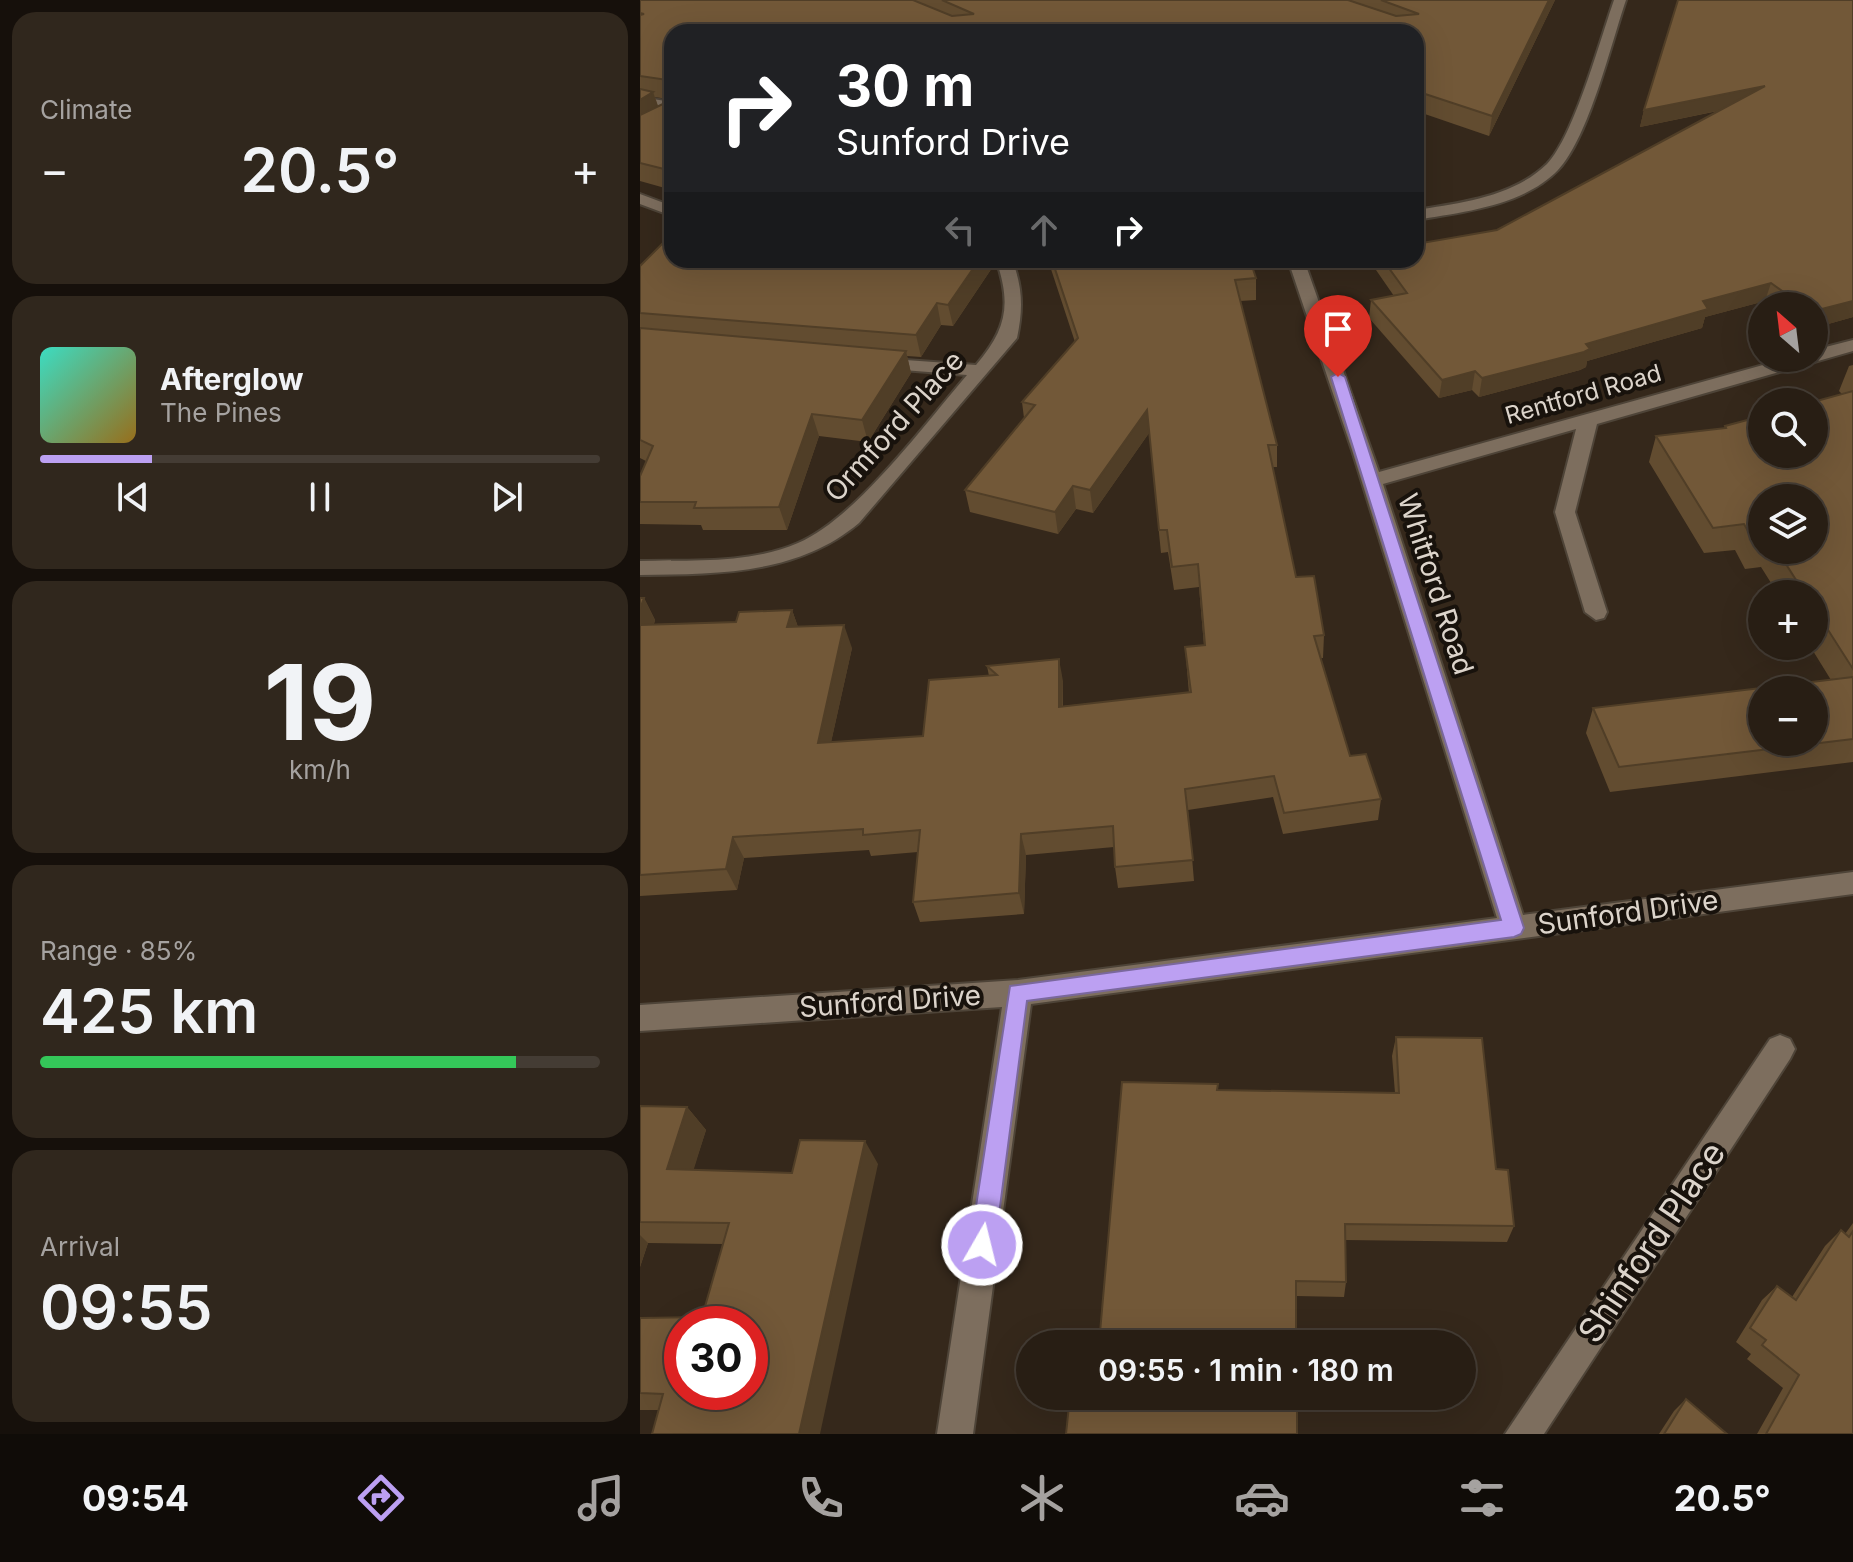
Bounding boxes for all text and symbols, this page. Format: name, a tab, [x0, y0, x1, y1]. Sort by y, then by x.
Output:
text: 30 m	[836, 52, 974, 120]
icon: right	[704, 56, 808, 160]
text: Climate	[40, 94, 132, 125]
text: Sunford Drive	[836, 120, 1070, 164]
text: 20.5°	[241, 134, 399, 206]
text: −	[40, 143, 69, 197]
text: +	[571, 143, 600, 197]
icon: left	[938, 208, 982, 252]
icon: ahead	[1022, 208, 1066, 252]
icon: right	[1106, 208, 1150, 252]
north arrow	[1748, 292, 1828, 372]
map controls	[1748, 292, 1828, 756]
pin	[1304, 295, 1372, 377]
icon: arrive	[1316, 307, 1360, 351]
street label: Ormford Place	[817, 344, 971, 508]
street label: Rentford Road	[1502, 358, 1664, 430]
text: Afterglow	[160, 361, 304, 397]
button: search	[1748, 388, 1828, 468]
text: The Pines	[160, 397, 282, 428]
icon: previous	[111, 475, 155, 519]
icon: pause	[298, 475, 342, 519]
icon: next	[485, 475, 529, 519]
button: layers	[1748, 484, 1828, 564]
street label: Whitford Road	[1391, 489, 1481, 679]
button: +	[1748, 580, 1828, 660]
text: 19	[264, 639, 376, 765]
button: −	[1748, 676, 1828, 756]
text: km/h	[289, 754, 351, 785]
street label: Sunford Drive	[1536, 883, 1720, 941]
text: Range · 85%	[40, 935, 197, 966]
text: 425 km	[40, 975, 258, 1047]
street label: Sunford Drive	[798, 978, 982, 1024]
street label: Shinford Place	[1569, 1134, 1733, 1350]
position arrow	[940, 1203, 1024, 1287]
text: Arrival	[40, 1231, 120, 1262]
text: 09:55	[40, 1271, 213, 1343]
speed limit sign: 30	[664, 1306, 768, 1410]
text: 09:55 · 1 min · 180 m	[1098, 1352, 1394, 1388]
icon: directions	[353, 1470, 409, 1526]
icon: music	[573, 1470, 629, 1526]
icon: phone	[793, 1470, 849, 1526]
icon: climate	[1014, 1470, 1070, 1526]
icon: car	[1234, 1470, 1290, 1526]
icon: filters	[1454, 1470, 1510, 1526]
text: 09:54	[82, 1476, 189, 1520]
text: 20.5°	[1674, 1476, 1771, 1520]

